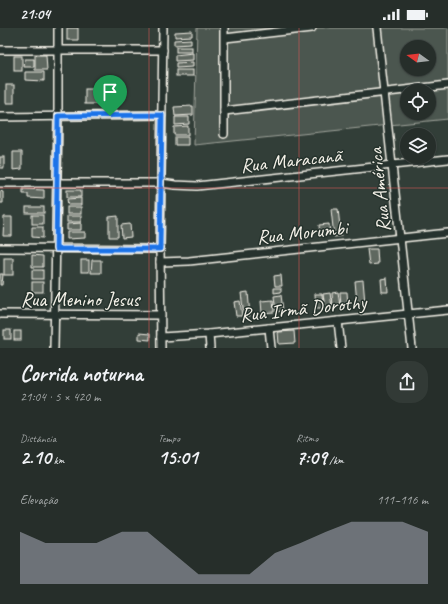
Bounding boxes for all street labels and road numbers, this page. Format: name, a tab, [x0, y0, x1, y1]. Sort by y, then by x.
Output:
street label: Rua Maracanã	[239, 143, 345, 178]
street label: Rua América	[362, 145, 396, 233]
street label: Rua Morumbi	[255, 215, 351, 250]
street label: Rua Menino Jesus	[21, 287, 141, 312]
street label: Rua Irmã Dorothy	[239, 289, 370, 328]

